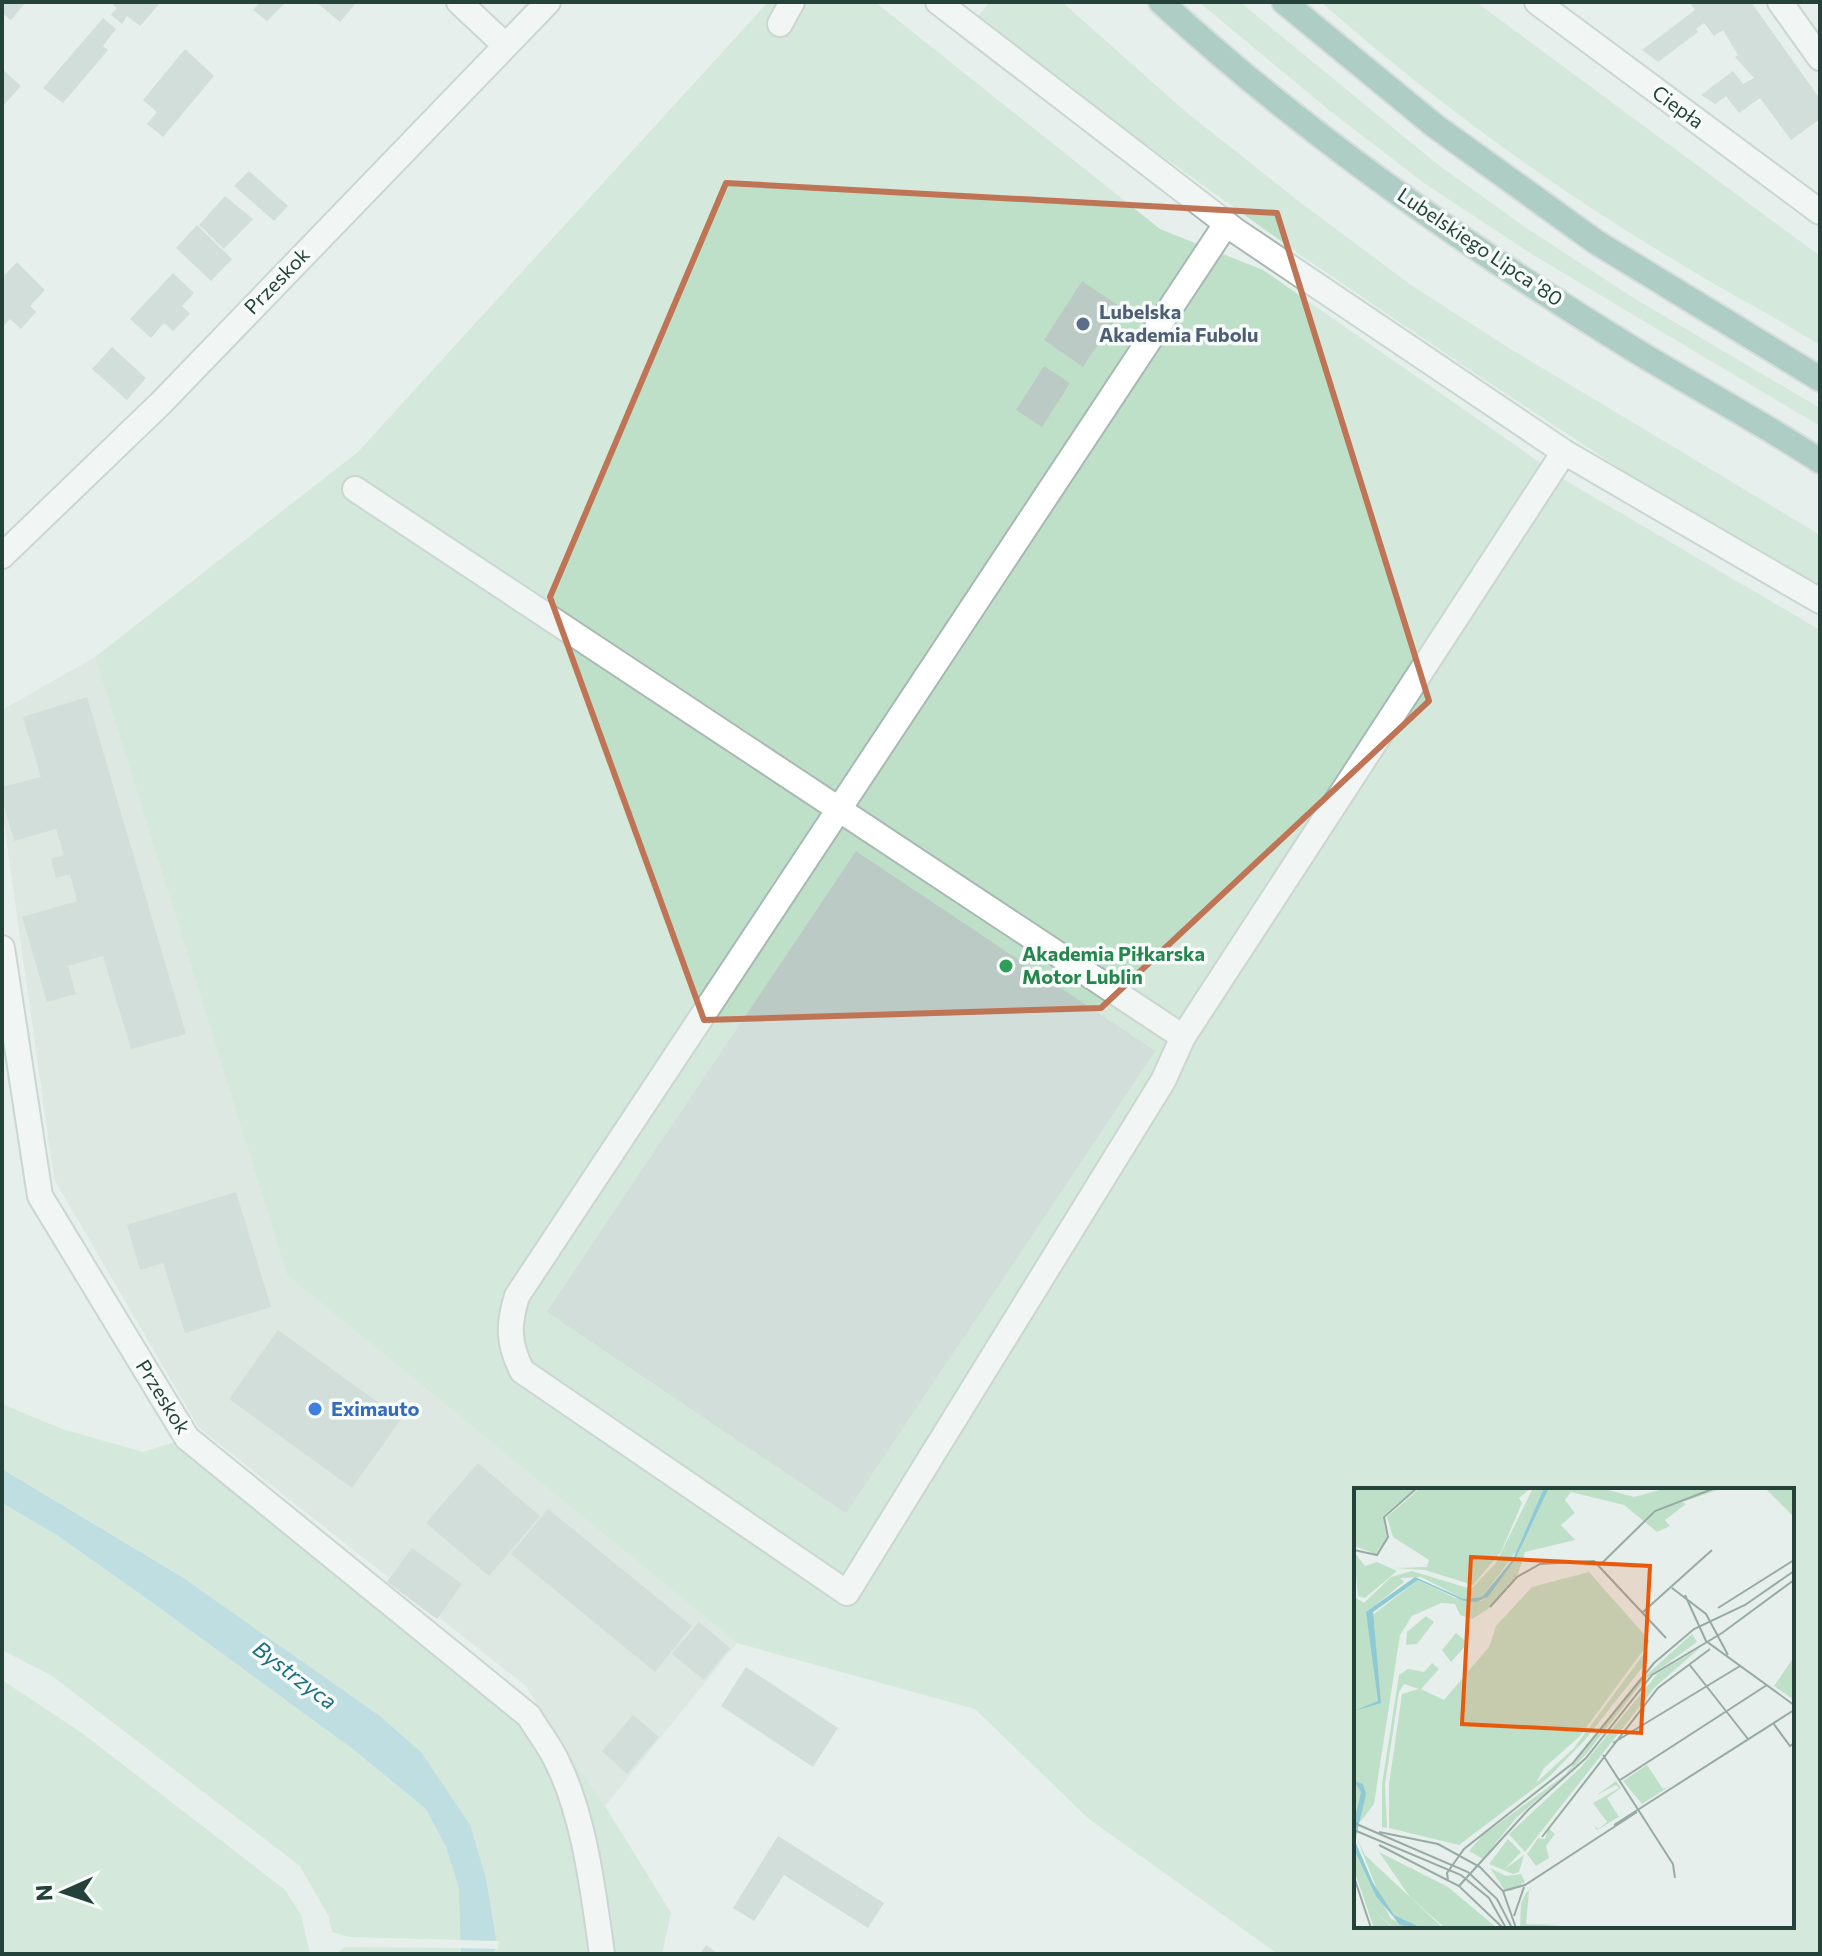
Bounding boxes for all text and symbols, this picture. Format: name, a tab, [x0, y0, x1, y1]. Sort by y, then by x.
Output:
street label: Ciepła	[1648, 80, 1709, 133]
street label: Lubelskiego Lipca '80	[1393, 182, 1568, 310]
street label: Przeskok	[239, 242, 314, 319]
place label: Lubelska Akademia Fubolu	[1099, 299, 1258, 346]
marker: Lubelska Akademia Fubolu	[1074, 315, 1092, 333]
place label: Akademia Piłkarska Motor Lublin	[1022, 941, 1205, 988]
marker: Akademia Piłkarska Motor Lublin	[997, 957, 1015, 975]
street label: Przeskok	[132, 1355, 196, 1438]
place label: Eximauto	[331, 1396, 420, 1420]
marker: Eximauto	[306, 1400, 324, 1418]
inset map	[1354, 1488, 1794, 1928]
water label: Bystrzyca	[248, 1634, 342, 1715]
north arrow	[24, 1852, 104, 1932]
text: N	[30, 1884, 57, 1902]

